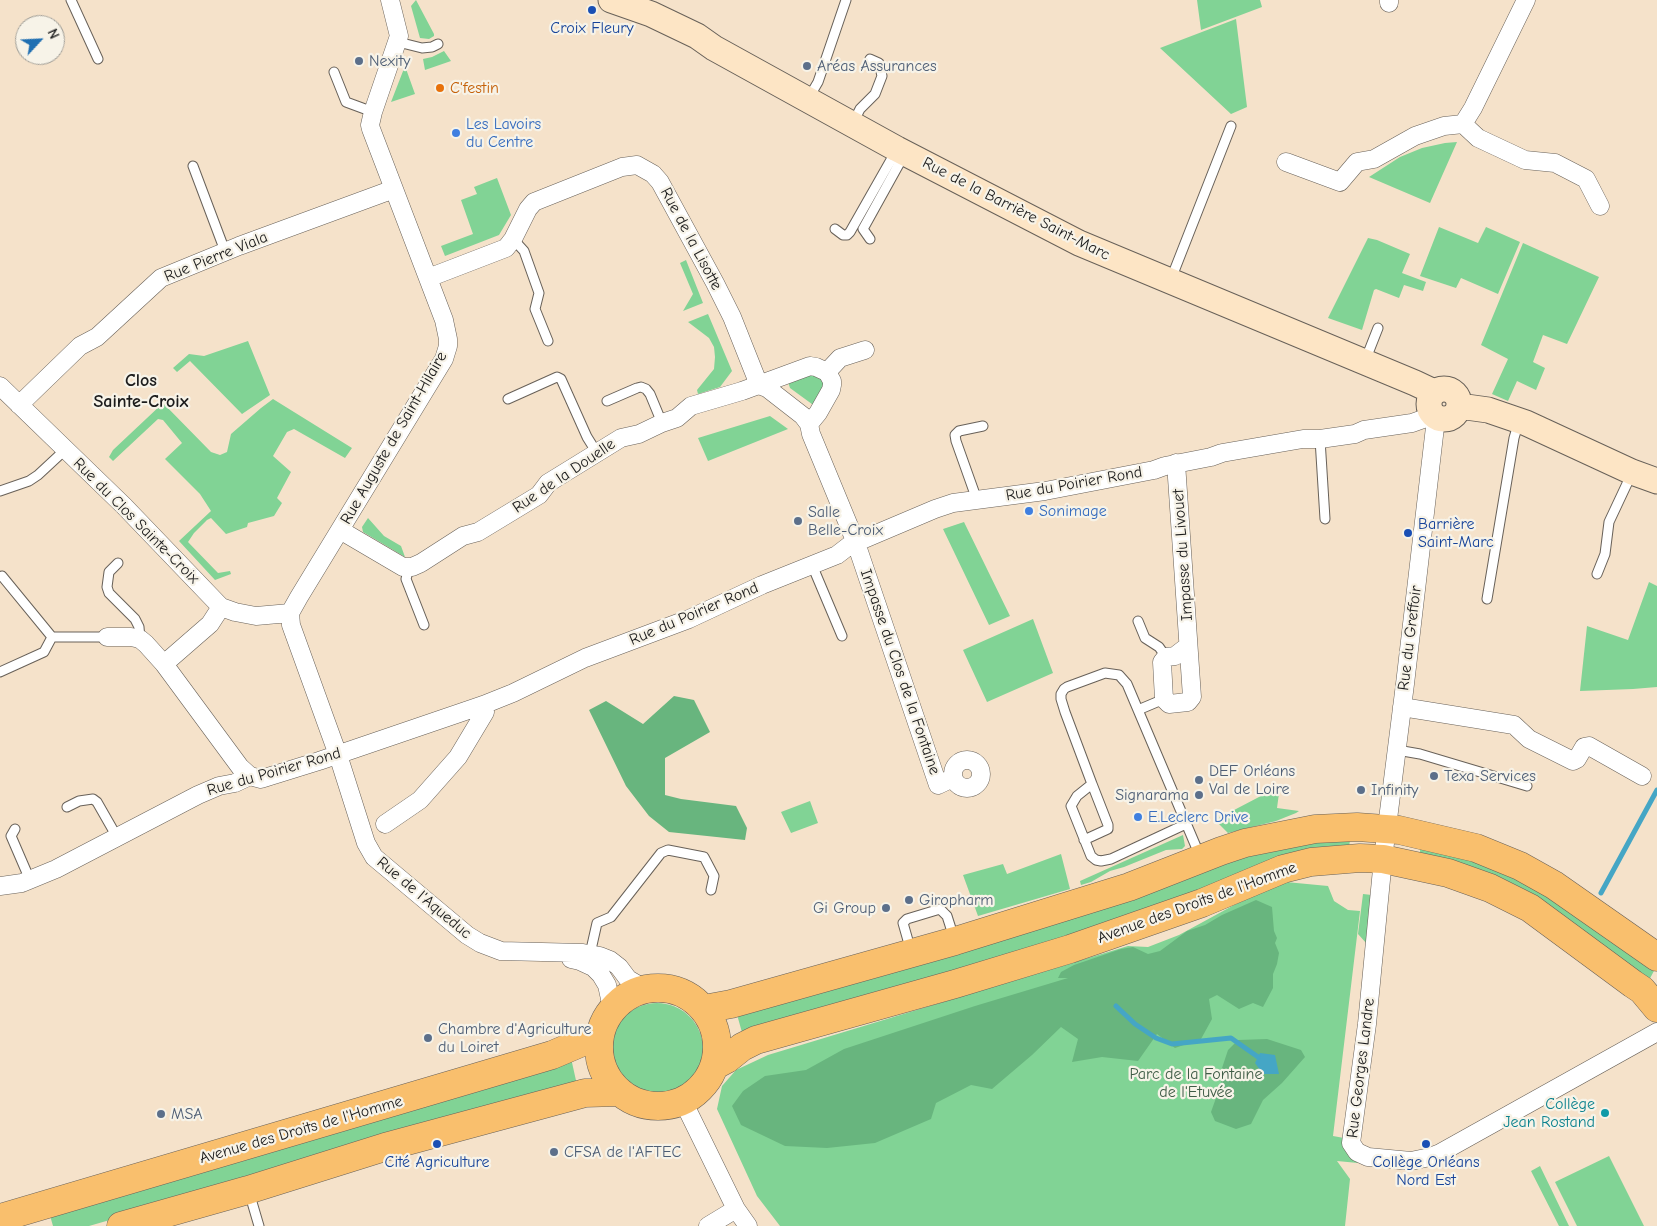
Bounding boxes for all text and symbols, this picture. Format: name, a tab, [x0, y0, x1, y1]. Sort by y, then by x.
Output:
marker: Croix Fleury	[586, 4, 598, 16]
north arrow	[15, 15, 65, 65]
place label: Croix Fleury	[550, 18, 634, 38]
text: N	[44, 26, 63, 42]
place label: Nexity	[369, 51, 410, 71]
marker: Nexity	[353, 55, 365, 67]
place label: Aréas Assurances	[817, 56, 937, 76]
marker: Aréas Assurances	[801, 60, 813, 72]
place label: C'festin	[450, 78, 499, 98]
marker: C'festin	[434, 82, 446, 94]
place label: Les Lavoirs du Centre	[466, 114, 541, 152]
marker: Les Lavoirs du Centre	[450, 127, 462, 139]
street label: Rue de la Barrière Saint-Marc	[919, 153, 1113, 265]
street label: Rue de la Lisotte	[656, 184, 726, 294]
street label: Rue Pierre Viala	[162, 228, 270, 286]
street label: Rue Auguste de Saint-Hilaire	[337, 348, 451, 528]
district label: Clos Sainte-Croix	[93, 370, 189, 412]
street label: Rue de la Douelle	[509, 435, 619, 517]
street label: Rue du Clos Sainte-Croix	[69, 454, 203, 588]
street label: Rue du Poirier Rond	[1004, 463, 1144, 505]
street label: Impasse du Livouet	[1169, 488, 1197, 622]
place label: Sonimage	[1039, 501, 1107, 521]
place label: Salle Belle-Croix	[808, 502, 883, 540]
marker: Sonimage	[1023, 505, 1035, 517]
place label: Barrière Saint-Marc	[1418, 514, 1494, 552]
marker: Salle Belle-Croix	[792, 515, 804, 527]
marker: Barrière Saint-Marc	[1402, 527, 1414, 539]
street label: Impasse du Clos de la Fontaine	[856, 567, 944, 777]
street label: Rue du Poirier Rond	[627, 578, 761, 650]
street label: Rue du Greffoir	[1394, 584, 1426, 692]
street label: Rue du Poirier Rond	[205, 744, 343, 800]
place label: DEF Orléans Val de Loire	[1209, 761, 1295, 799]
place label: Texa Services	[1444, 766, 1536, 786]
marker: Texa Services	[1428, 770, 1440, 782]
marker: DEF Orléans Val de Loire	[1193, 774, 1205, 786]
place label: Infinity	[1371, 780, 1418, 800]
marker: Infinity	[1355, 784, 1367, 796]
place label: Signarama	[1115, 785, 1189, 805]
marker: Signarama	[1193, 789, 1205, 801]
place label: E.Leclerc Drive	[1148, 807, 1248, 827]
marker: E.Leclerc Drive	[1132, 811, 1144, 823]
street label: Rue de l'Aqueduc	[373, 853, 475, 943]
street label: Avenue des Droits de l'Homme	[1095, 858, 1299, 948]
place label: Giropharm	[919, 890, 994, 910]
marker: Giropharm	[903, 894, 915, 906]
place label: Gi Group	[813, 898, 876, 918]
marker: Gi Group	[880, 902, 892, 914]
street label: Rue Georges Landre	[1343, 997, 1379, 1139]
place label: Chambre d'Agriculture du Loiret	[438, 1019, 591, 1057]
marker: Chambre d'Agriculture du Loiret	[422, 1032, 434, 1044]
park label: Parc de la Fontaine de l'Etuvée	[1130, 1064, 1262, 1102]
street label: Avenue des Droits de l'Homme	[197, 1092, 405, 1168]
place label: Collège Jean Rostand	[1503, 1094, 1595, 1132]
place label: MSA	[171, 1104, 203, 1124]
marker: Collège Jean Rostand	[1599, 1107, 1611, 1119]
marker: MSA	[155, 1108, 167, 1120]
marker: Cité Agriculture	[431, 1138, 443, 1150]
marker: Collège Orléans Nord Est	[1420, 1138, 1432, 1150]
place label: CFSA de l'AFTEC	[564, 1142, 681, 1162]
marker: CFSA de l'AFTEC	[548, 1146, 560, 1158]
place label: Cité Agriculture	[385, 1152, 489, 1172]
place label: Collège Orléans Nord Est	[1372, 1152, 1480, 1190]

